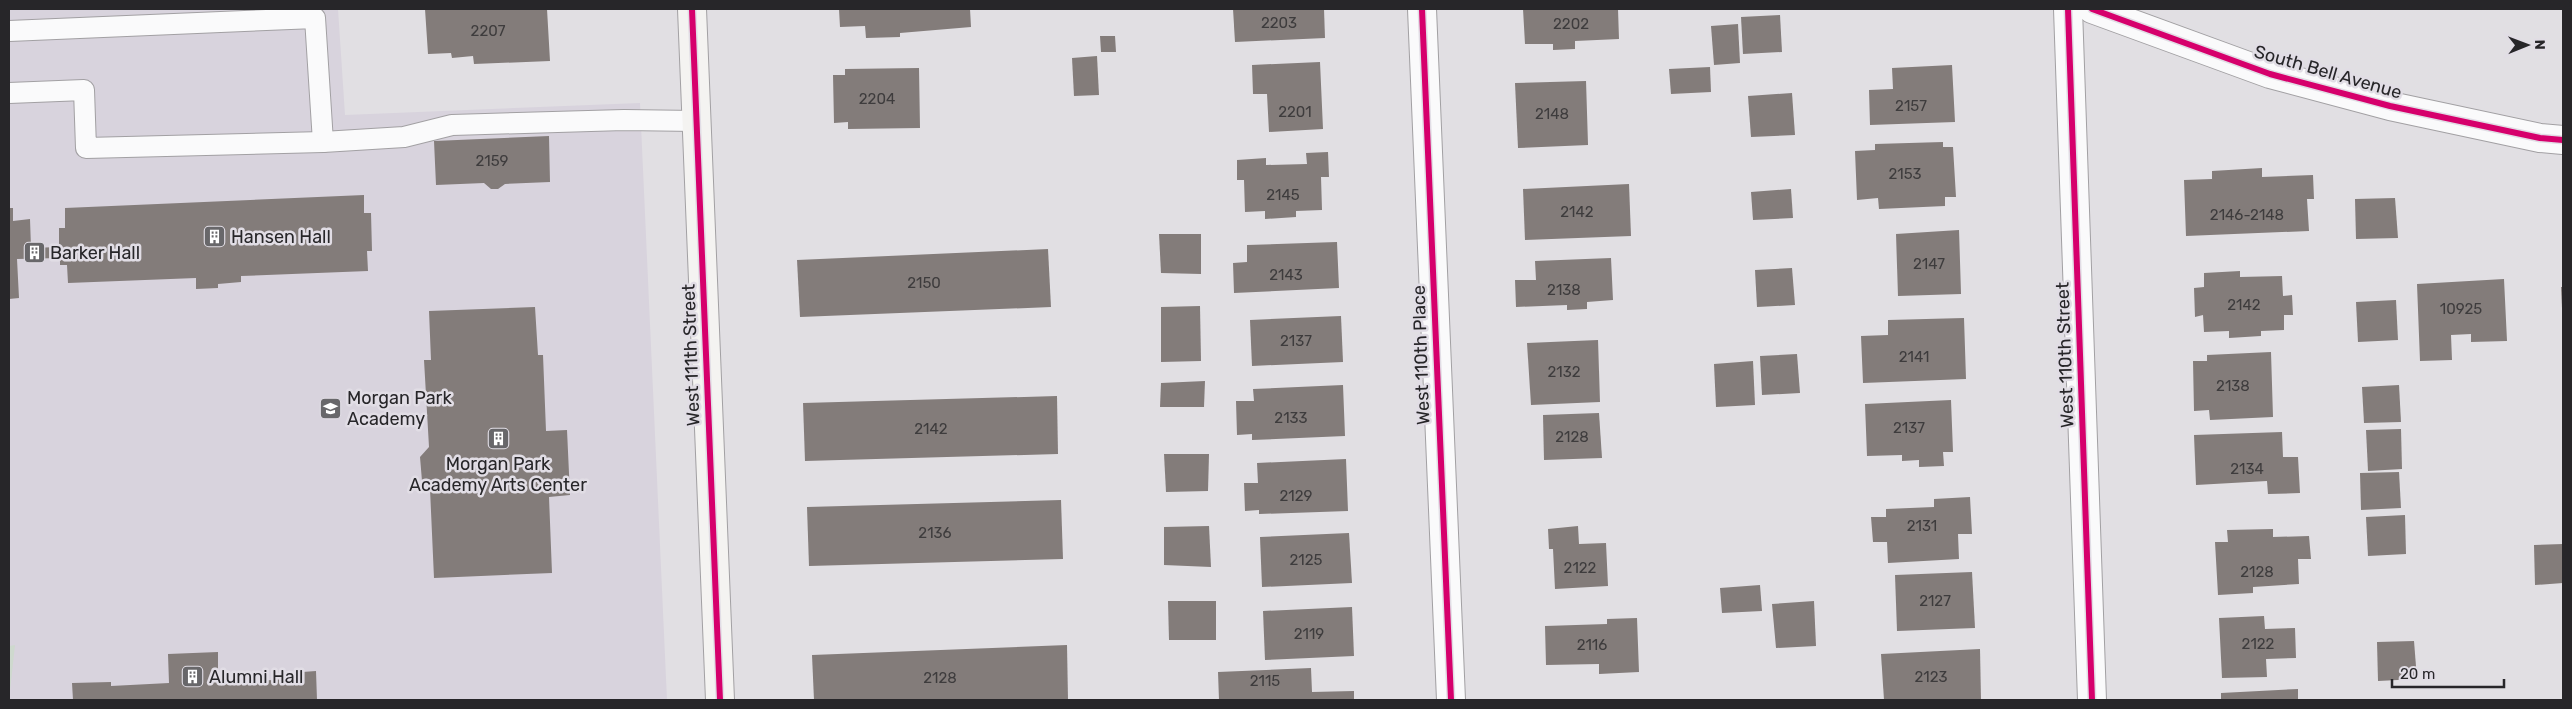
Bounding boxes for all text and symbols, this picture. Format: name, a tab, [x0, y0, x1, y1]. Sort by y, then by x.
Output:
house number: 2203	[1261, 14, 1297, 32]
house number: 2202	[1553, 15, 1589, 33]
north arrow	[2502, 20, 2552, 70]
house number: 2207	[471, 22, 506, 40]
street label: South Bell Avenue	[2252, 40, 2404, 104]
text: N	[2531, 40, 2548, 50]
house number: 2204	[859, 90, 895, 108]
house number: 2157	[1895, 97, 1927, 115]
house number: 2201	[1278, 103, 1312, 121]
house number: 2148	[1535, 105, 1569, 123]
house number: 2159	[475, 152, 509, 170]
house number: 2153	[1888, 165, 1922, 183]
house number: 2145	[1266, 186, 1300, 204]
house number: 2142	[1560, 203, 1594, 221]
house number: 2146-2148	[2210, 206, 2284, 224]
building icon: Hansen Hall	[203, 225, 227, 249]
place label: Hansen Hall	[231, 226, 331, 248]
building icon: Barker Hall	[22, 241, 46, 265]
place label: Barker Hall	[50, 242, 140, 264]
house number: 2147	[1913, 255, 1945, 273]
house number: 2143	[1269, 266, 1303, 284]
house number: 2150	[907, 274, 941, 292]
house number: 2138	[1547, 281, 1581, 299]
street label: West 110th Street	[2051, 282, 2079, 428]
street label: West 111th Street	[678, 284, 704, 426]
street label: West 110th Place	[1408, 285, 1434, 425]
house number: 2142	[2227, 296, 2261, 314]
house number: 10925	[2440, 300, 2482, 318]
house number: 2137	[1280, 332, 1312, 350]
house number: 2141	[1899, 348, 1929, 366]
house number: 2132	[1547, 363, 1581, 381]
house number: 2138	[2216, 377, 2250, 395]
place label: Morgan Park Academy	[347, 387, 452, 430]
school or university icon: Morgan Park Academy	[319, 396, 343, 420]
house number: 2133	[1274, 409, 1308, 427]
house number: 2137	[1893, 419, 1925, 437]
house number: 2142	[914, 420, 948, 438]
building icon: Morgan Park Academy Arts Center	[486, 427, 510, 451]
house number: 2128	[1555, 428, 1589, 446]
place label: Morgan Park Academy Arts Center	[409, 453, 587, 496]
house number: 2134	[2230, 460, 2264, 478]
house number: 2129	[1280, 487, 1313, 505]
house number: 2131	[1907, 517, 1937, 535]
house number: 2136	[918, 524, 952, 542]
house number: 2125	[1290, 551, 1323, 569]
house number: 2122	[1564, 559, 1597, 577]
house number: 2128	[2240, 563, 2274, 581]
house number: 2127	[1919, 592, 1951, 610]
house number: 2119	[1294, 625, 1324, 643]
house number: 2122	[2242, 635, 2275, 653]
house number: 2116	[1577, 636, 1607, 654]
scale bar	[2392, 656, 2504, 688]
building icon: Alumni Hall	[181, 665, 205, 689]
text: 20 m	[2400, 665, 2435, 683]
place label: Alumni Hall	[209, 666, 303, 688]
house number: 2123	[1914, 668, 1948, 686]
house number: 2128	[923, 669, 957, 687]
house number: 2115	[1250, 672, 1280, 690]

